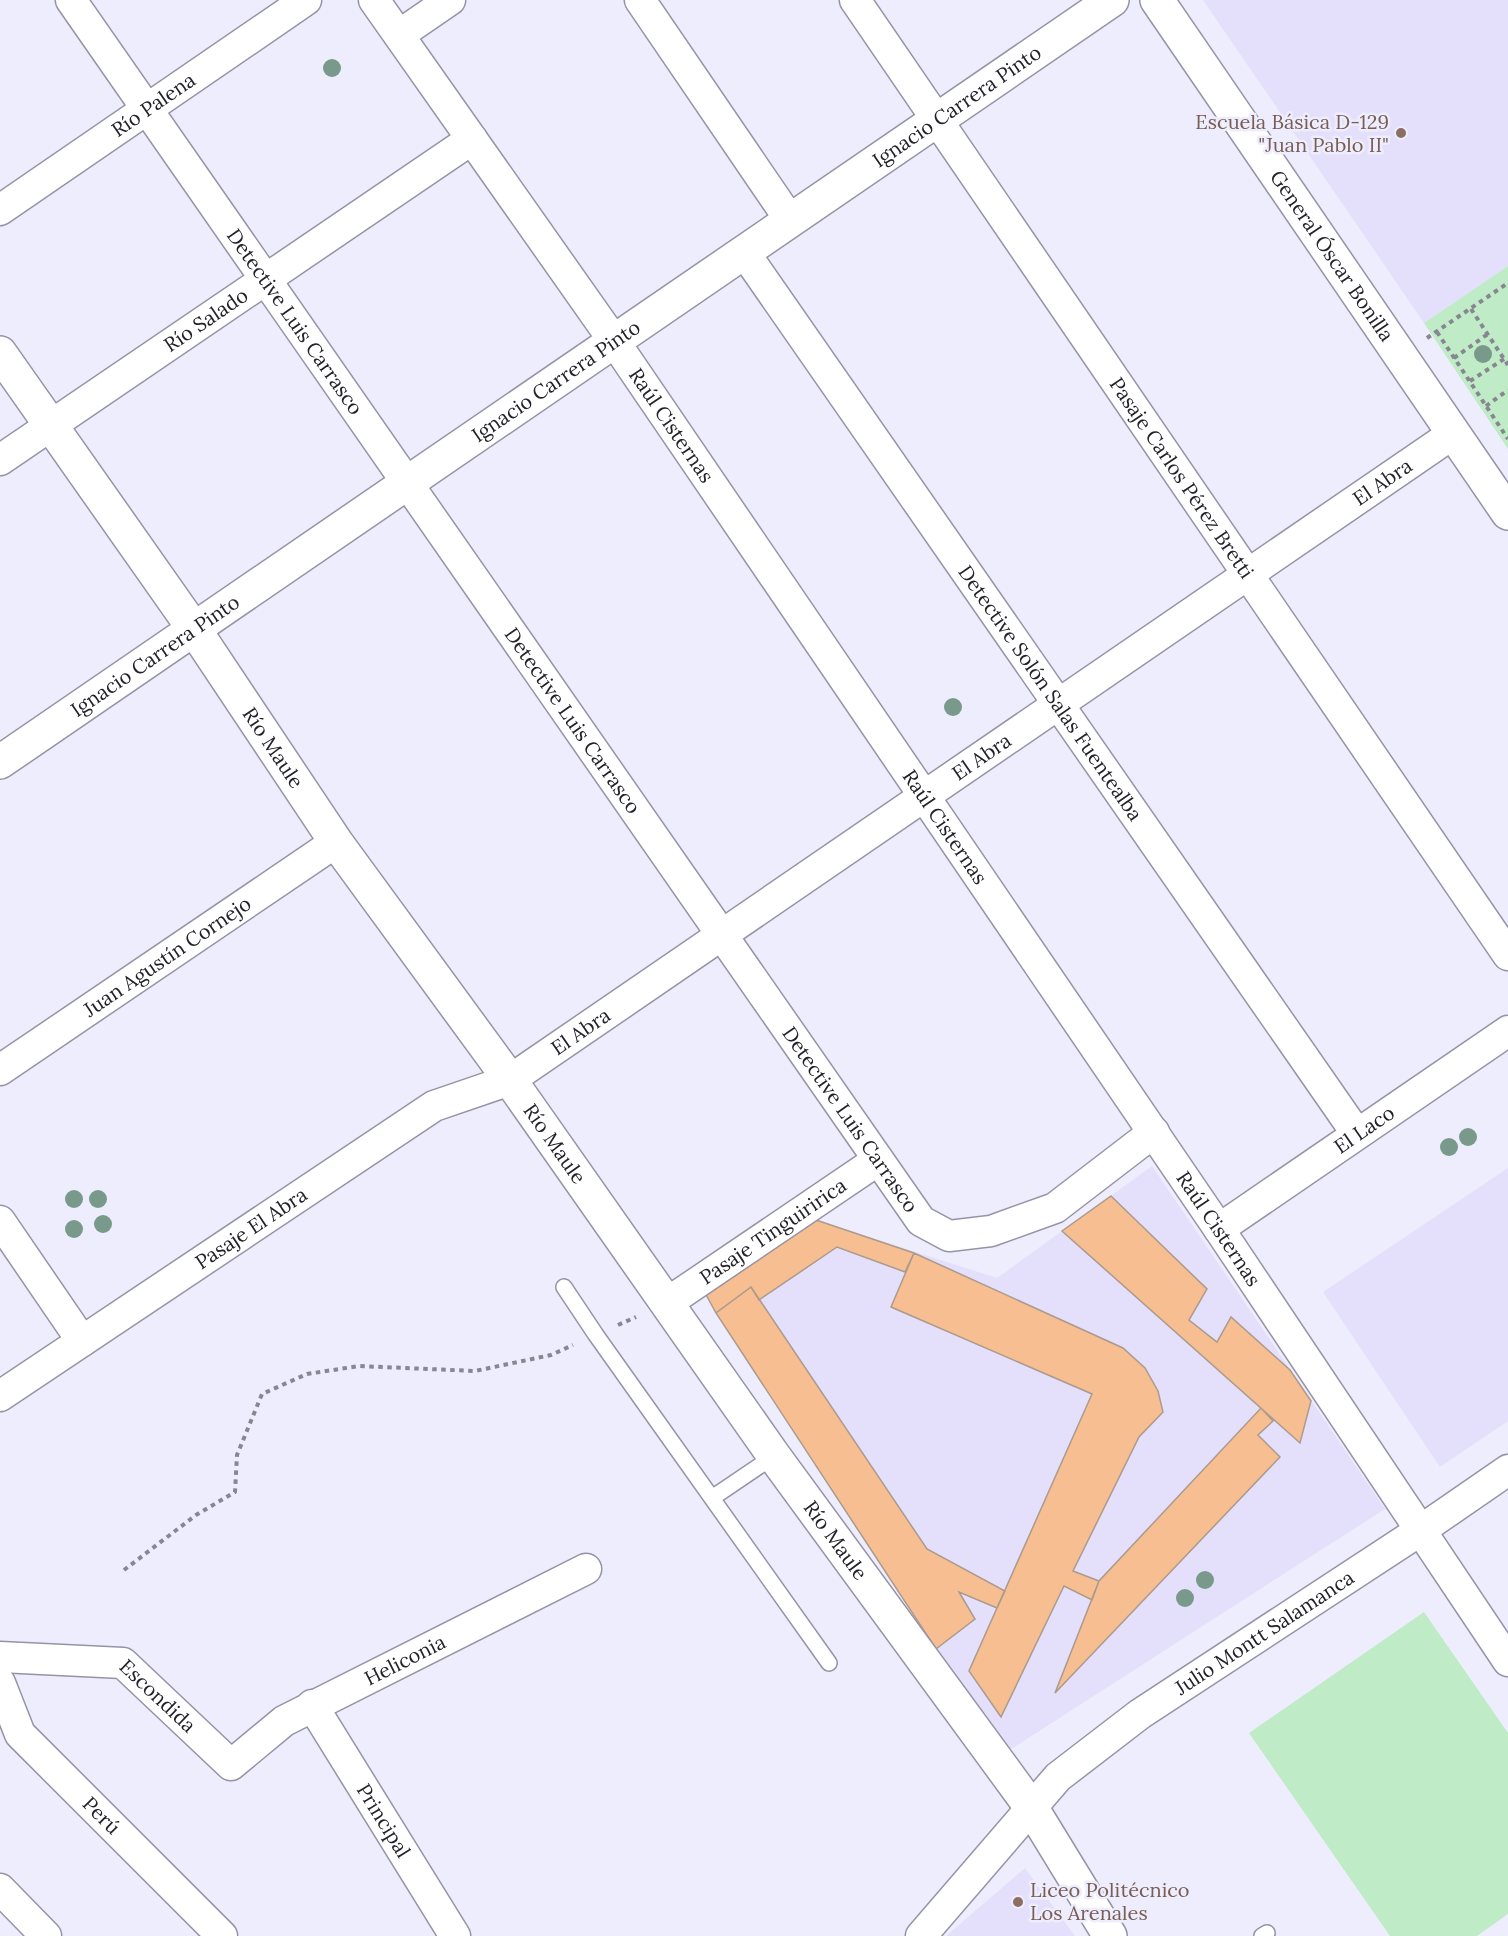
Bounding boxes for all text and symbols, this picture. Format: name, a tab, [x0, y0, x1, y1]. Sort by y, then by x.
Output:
street label: Ignacio Carrera Pinto	[868, 39, 1046, 172]
street label: Río Palena	[106, 67, 200, 142]
place label: Escuela Básica D-129 "Juan Pablo II"	[1195, 109, 1389, 157]
marker: Escuela Básica D-129 "Juan Pablo II"	[1394, 126, 1408, 140]
street label: General Óscar Bonilla	[1265, 165, 1400, 346]
street label: Detective Luis Carrasco	[222, 224, 369, 419]
street label: Río Salado	[159, 282, 252, 357]
street label: Ignacio Carrera Pinto	[467, 314, 645, 447]
street label: Raúl Cisternas	[624, 363, 720, 487]
street label: Pasaje Carlos Pérez Bretti	[1105, 372, 1260, 583]
street label: El Abra	[1348, 453, 1417, 511]
street label: Detective Solón Salas Fuentealba	[953, 560, 1148, 825]
street label: Ignacio Carrera Pinto	[66, 589, 244, 722]
street label: Detective Luis Carrasco	[500, 622, 646, 818]
street label: Río Maule	[238, 702, 310, 793]
street label: El Abra	[947, 727, 1016, 785]
street label: Raúl Cisternas	[898, 765, 993, 889]
street label: Juan Agustín Cornejo	[78, 891, 255, 1022]
street label: El Abra	[546, 1002, 615, 1060]
street label: Detective Luis Carrasco	[777, 1021, 924, 1217]
street label: Río Maule	[518, 1099, 592, 1188]
street label: El Laco	[1329, 1100, 1399, 1159]
street label: Raúl Cisternas	[1171, 1166, 1267, 1291]
street label: Pasaje Tinguiririca	[694, 1172, 851, 1289]
street label: Pasaje El Abra	[190, 1181, 312, 1274]
street label: Río Maule	[799, 1495, 873, 1585]
street label: Julio Montt Salamanca	[1169, 1564, 1358, 1700]
street label: Heliconia	[360, 1629, 449, 1690]
street label: Escondida	[115, 1653, 202, 1738]
street label: Principal	[352, 1779, 416, 1862]
street label: Perú	[78, 1791, 126, 1839]
place label: Liceo Politécnico Los Arenales	[1030, 1877, 1190, 1925]
marker: Liceo Politécnico Los Arenales	[1011, 1895, 1025, 1909]

